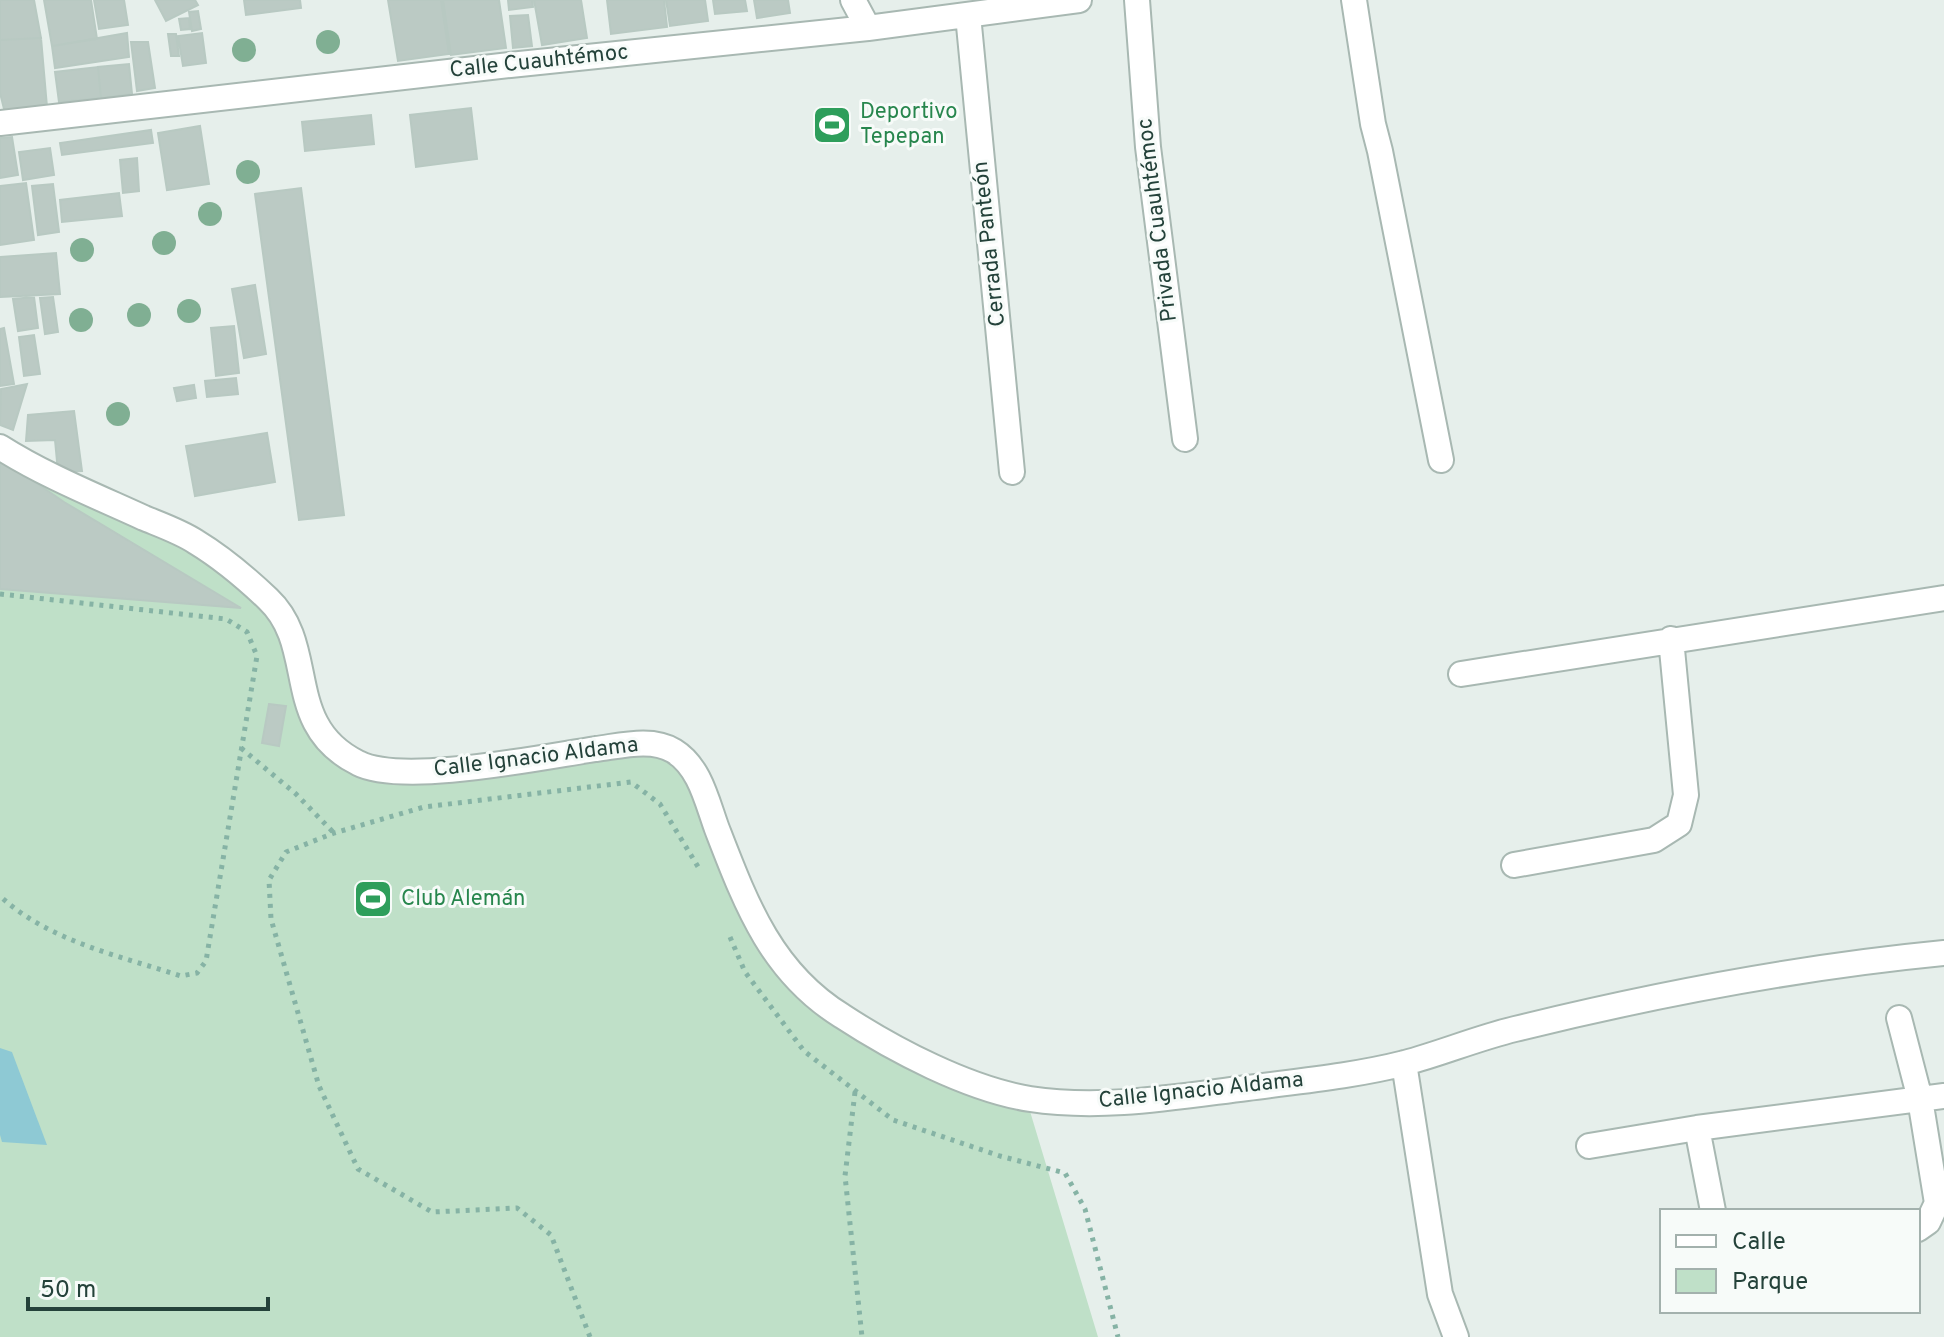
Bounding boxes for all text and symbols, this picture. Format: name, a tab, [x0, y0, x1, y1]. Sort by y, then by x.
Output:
street label: Calle Cuauhtémoc	[448, 39, 630, 85]
place label: Deportivo Tepepan	[860, 99, 958, 151]
sports icon: Deportivo Tepepan	[811, 104, 853, 146]
street label: Privada Cuauhtémoc	[1132, 117, 1184, 323]
street label: Cerrada Panteón	[968, 160, 1012, 328]
street label: Calle Ignacio Aldama	[432, 732, 640, 784]
sports icon: Club Alemán	[352, 878, 394, 920]
place label: Club Alemán	[401, 886, 525, 913]
street label: Calle Ignacio Aldama	[1097, 1067, 1305, 1115]
legend	[1660, 1209, 1920, 1313]
text: Calle	[1732, 1228, 1786, 1258]
scale bar	[28, 1261, 268, 1311]
text: Parque	[1732, 1268, 1808, 1298]
text: 50 m	[40, 1276, 96, 1306]

